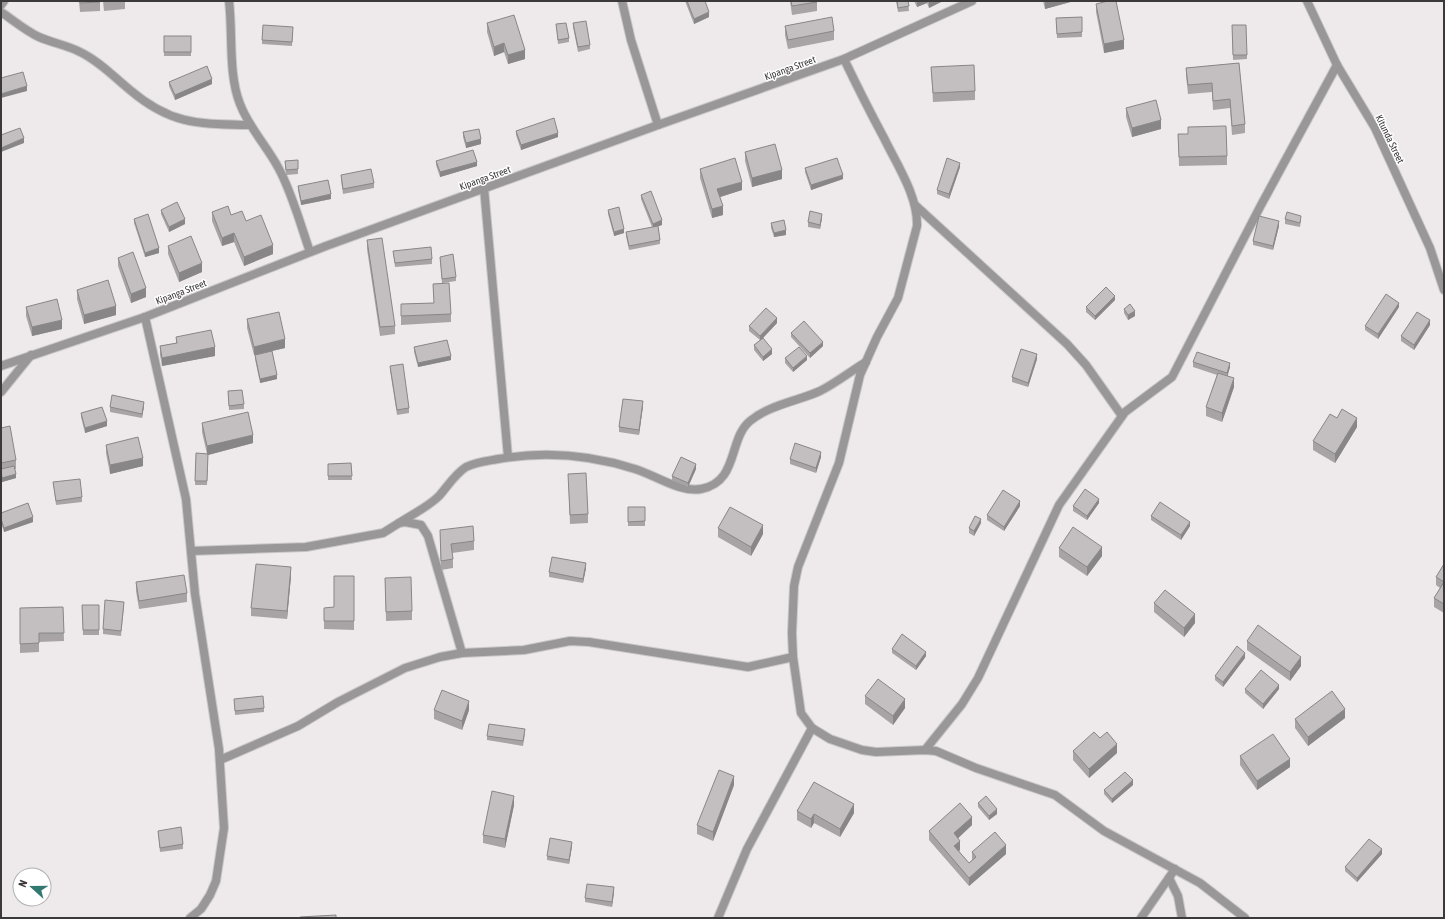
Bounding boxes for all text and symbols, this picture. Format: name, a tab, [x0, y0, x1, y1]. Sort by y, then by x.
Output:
street label: Kipanga Street	[763, 54, 817, 82]
street label: Kitunda Street	[1374, 113, 1406, 165]
street label: Kipanga Street	[458, 164, 512, 192]
street label: Kipanga Street	[154, 277, 208, 307]
north arrow	[12, 867, 52, 907]
text: N	[16, 878, 29, 889]

